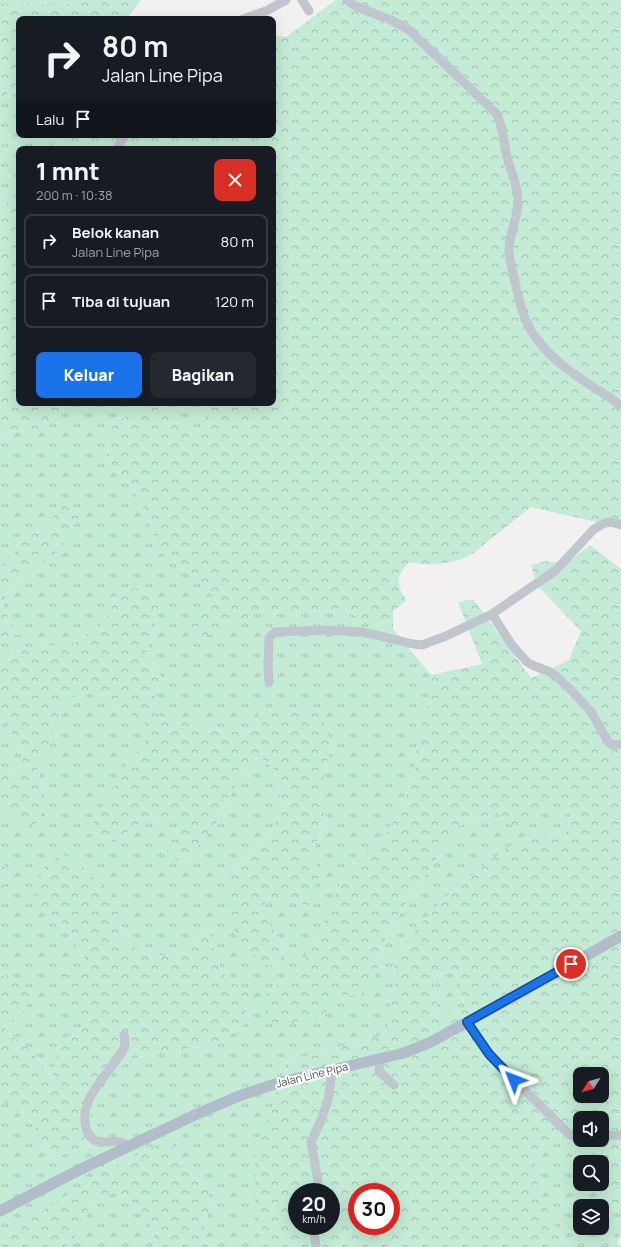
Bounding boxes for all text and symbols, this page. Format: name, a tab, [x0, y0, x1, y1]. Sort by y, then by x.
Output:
text: 80 m	[102, 27, 168, 65]
icon: right	[36, 32, 88, 84]
text: Jalan Line Pipa	[102, 63, 223, 87]
icon: arrive	[72, 108, 94, 130]
text: Lalu	[36, 109, 64, 130]
text: 1 mnt	[36, 154, 100, 187]
button: close	[214, 159, 256, 201]
text: 200 m · 10:38	[36, 186, 113, 204]
text: Belok kanan	[72, 222, 159, 243]
icon: right	[38, 230, 60, 252]
text: 80 m	[220, 231, 254, 252]
text: Jalan Line Pipa	[72, 243, 159, 261]
icon: arrive	[38, 290, 60, 312]
text: Tiba di tujuan	[72, 291, 170, 312]
text: 120 m	[215, 291, 254, 312]
button: Keluar	[36, 352, 142, 398]
button: Bagikan	[150, 352, 256, 398]
pin	[554, 947, 588, 981]
icon: arrive	[560, 953, 582, 975]
street label: Jalan Line Pipa	[274, 1058, 349, 1091]
position arrow	[493, 1059, 535, 1101]
north arrow	[573, 1067, 609, 1103]
map controls	[573, 1067, 609, 1235]
button: sound	[573, 1111, 609, 1147]
button: search	[573, 1155, 609, 1191]
speed limit sign: 30	[348, 1183, 400, 1235]
text: 20	[301, 1190, 327, 1217]
button: layers	[573, 1199, 609, 1235]
text: km/h	[302, 1212, 326, 1226]

